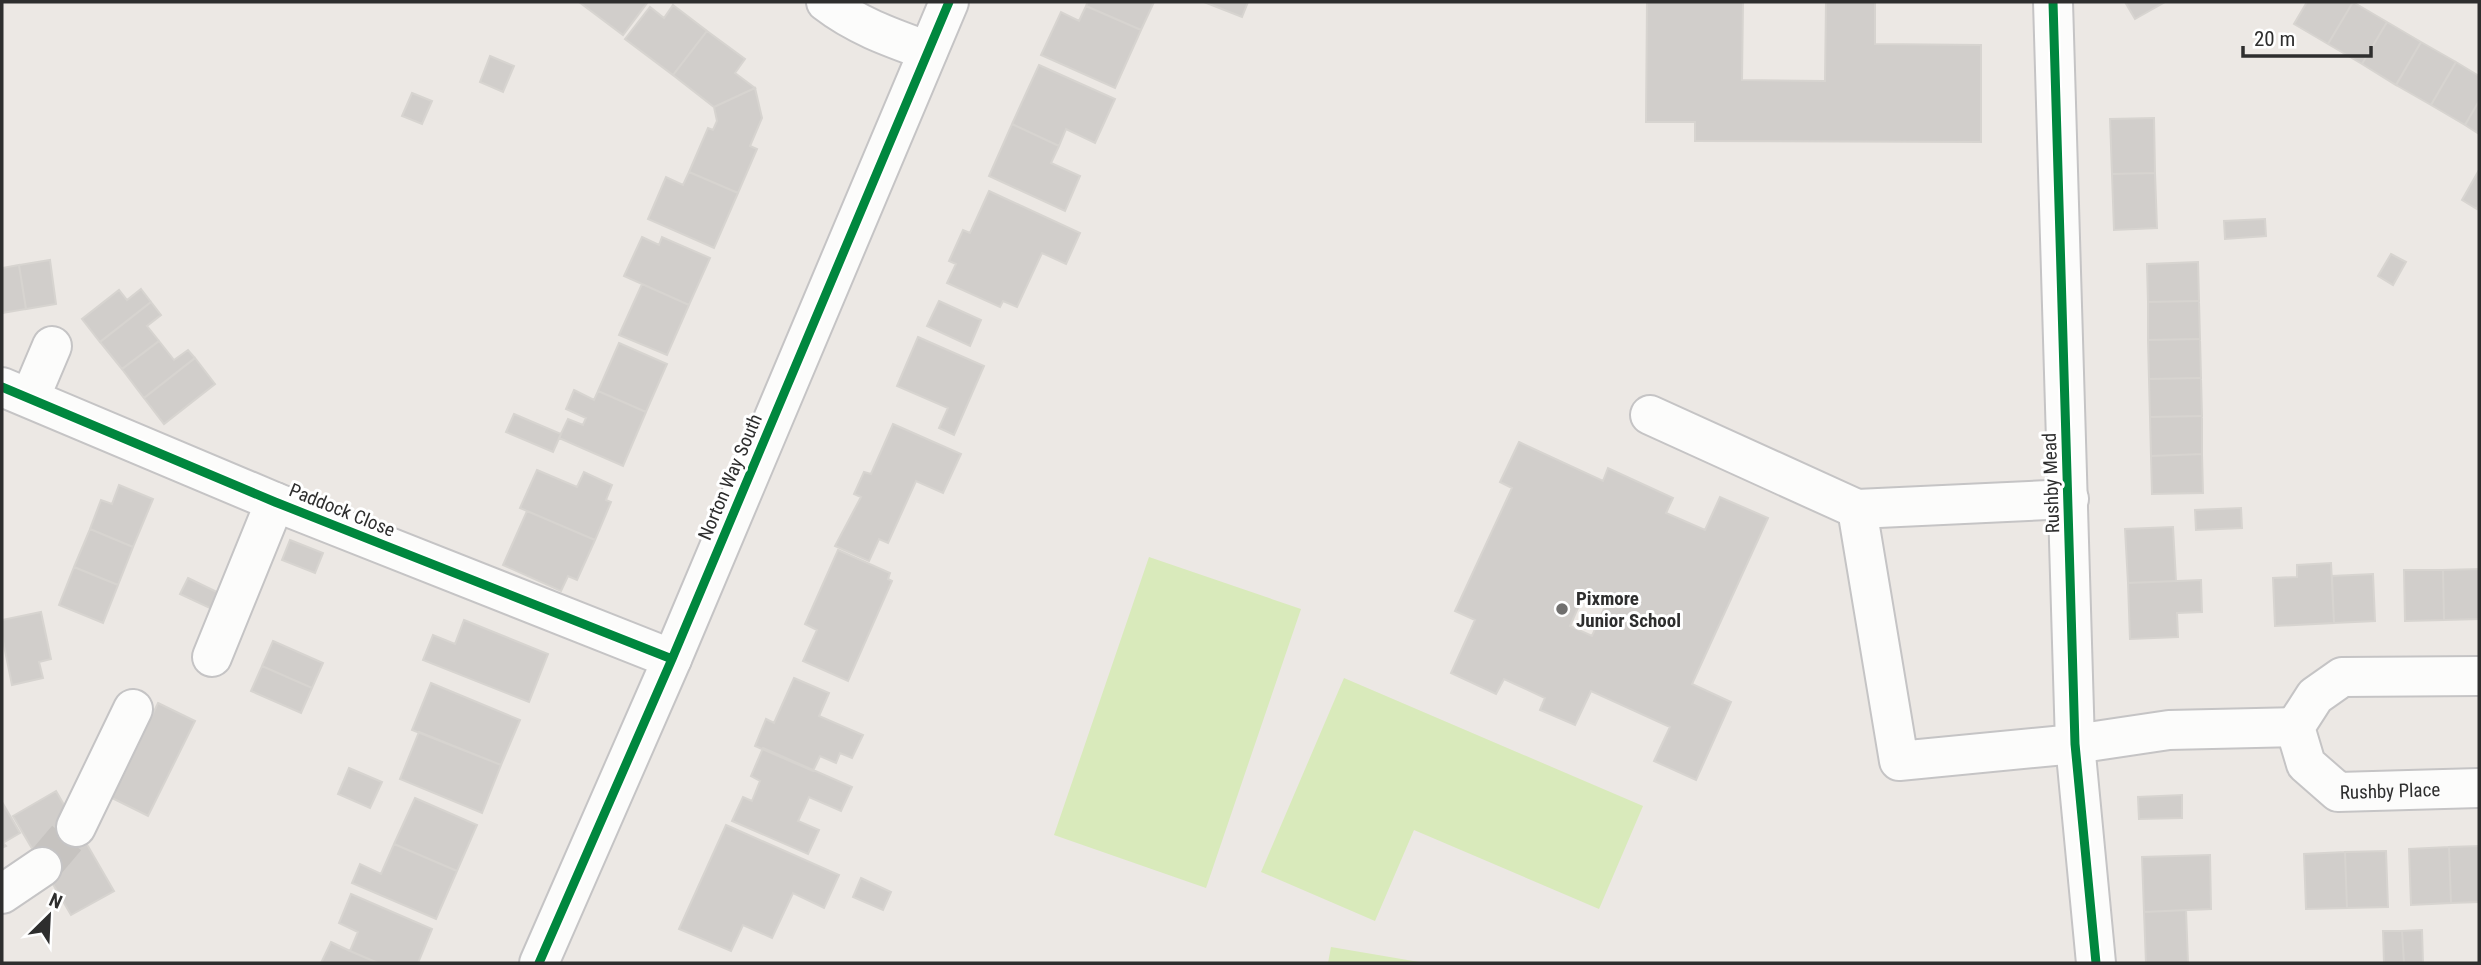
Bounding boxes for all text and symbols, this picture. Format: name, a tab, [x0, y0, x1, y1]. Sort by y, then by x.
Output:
scale bar	[2243, 14, 2371, 58]
text: 20 m	[2254, 27, 2295, 51]
street label: Norton Way South	[693, 410, 767, 544]
street label: Rushby Mead	[2038, 432, 2064, 534]
street label: Paddock Close	[286, 478, 398, 542]
place label: Pixmore Junior School	[1576, 587, 1681, 632]
marker: Pixmore Junior School	[1554, 601, 1570, 617]
street label: Rushby Place	[2339, 778, 2441, 803]
north arrow	[14, 881, 84, 951]
text: N	[46, 888, 66, 914]

